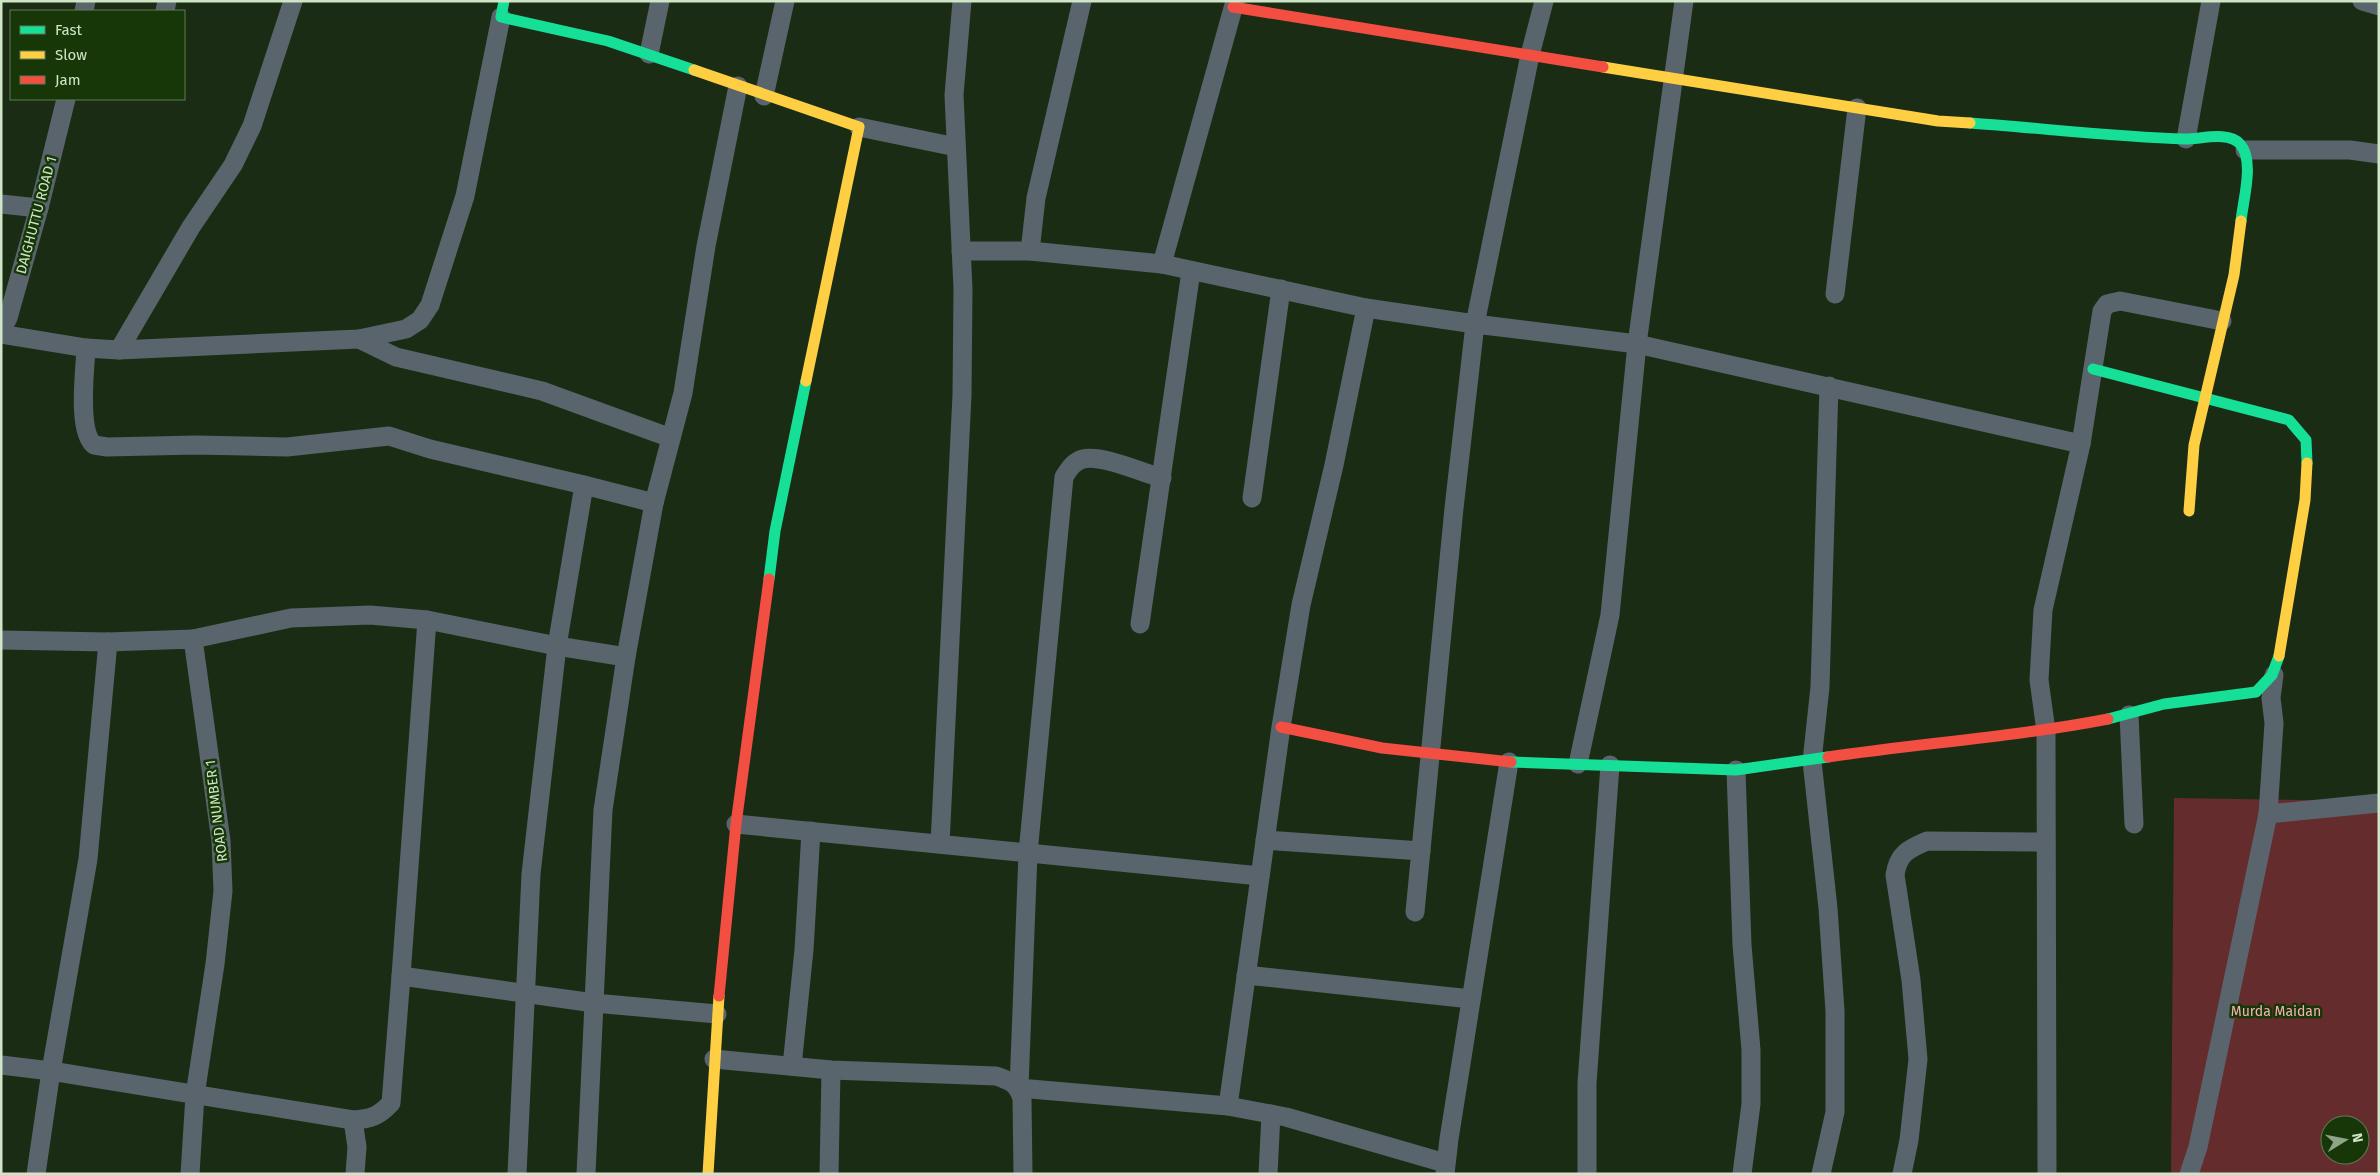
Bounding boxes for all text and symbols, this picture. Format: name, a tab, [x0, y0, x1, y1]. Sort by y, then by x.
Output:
legend	[10, 10, 185, 100]
text: Fast	[55, 21, 82, 39]
text: Slow	[55, 46, 87, 64]
text: Jam	[55, 71, 81, 89]
street label: DAIGHUTTU ROAD 1	[13, 155, 60, 276]
street label: ROAD NUMBER 1	[202, 759, 231, 863]
park label: Murda Maidan	[2231, 1003, 2321, 1020]
north arrow	[2320, 1115, 2370, 1165]
text: N	[2348, 1132, 2366, 1144]

